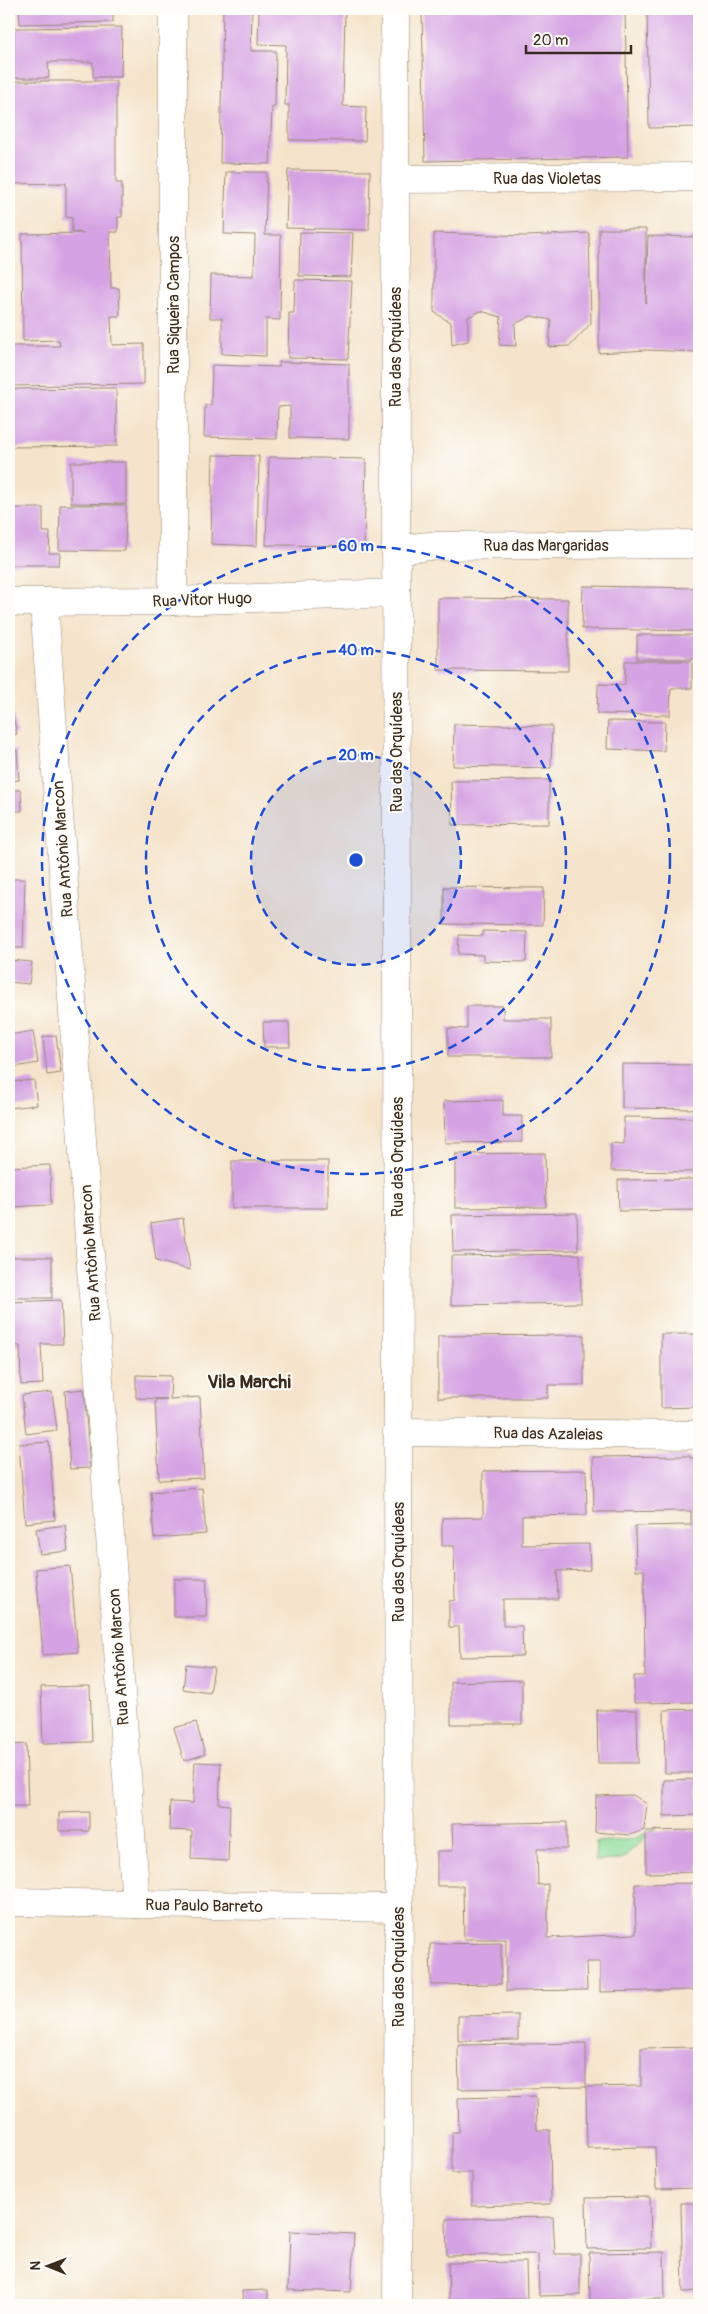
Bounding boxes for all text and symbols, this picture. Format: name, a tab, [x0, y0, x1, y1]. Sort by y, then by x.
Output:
scale bar	[526, 22, 630, 54]
text: 20 m	[533, 31, 568, 50]
street label: Rua das Violetas	[493, 169, 601, 189]
street label: Rua Siqueira Campos	[164, 236, 184, 374]
street label: Rua das Orquídeas	[386, 287, 406, 407]
street label: Rua das Margaridas	[483, 536, 609, 556]
text: 60 m	[338, 537, 374, 556]
street label: Rua Vitor Hugo	[152, 588, 253, 612]
text: 40 m	[338, 641, 374, 660]
street label: Rua das Orquídeas	[387, 692, 407, 812]
text: 20 m	[338, 746, 374, 765]
street label: Rua Antônio Marcon	[48, 780, 78, 918]
centre of rings	[347, 851, 365, 869]
street label: Rua das Orquídeas	[388, 1097, 408, 1217]
street label: Rua Antônio Marcon	[76, 1184, 106, 1322]
district label: Vila Marchi	[207, 1370, 291, 1394]
street label: Rua das Azaleias	[493, 1423, 603, 1445]
street label: Rua das Orquídeas	[389, 1502, 409, 1622]
street label: Rua Antônio Marcon	[104, 1588, 134, 1726]
street label: Rua Paulo Barreto	[145, 1895, 264, 1917]
street label: Rua das Orquídeas	[389, 1907, 409, 2027]
north arrow	[22, 2242, 72, 2292]
text: N	[27, 2261, 44, 2271]

